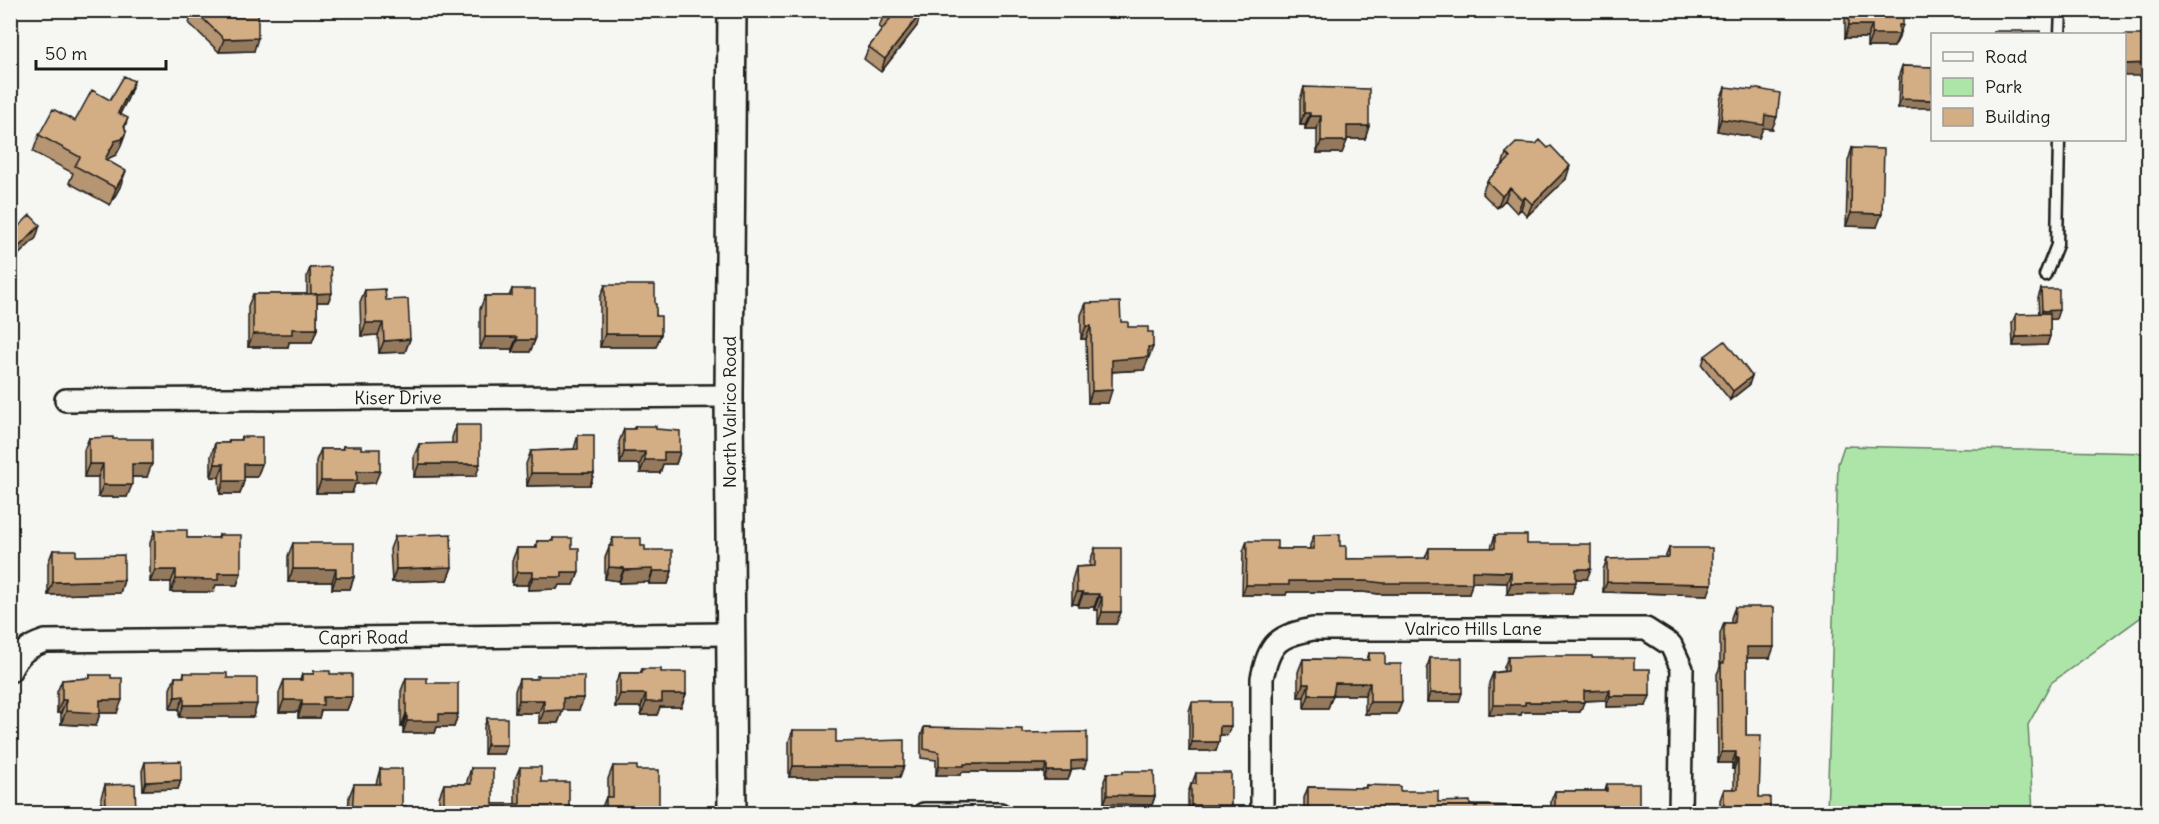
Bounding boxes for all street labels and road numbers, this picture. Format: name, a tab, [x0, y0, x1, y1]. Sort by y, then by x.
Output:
street label: North Valrico Road	[718, 335, 741, 488]
street label: Kiser Drive	[354, 386, 442, 409]
street label: Valrico Hills Lane	[1405, 617, 1542, 640]
street label: Capri Road	[318, 625, 409, 649]

